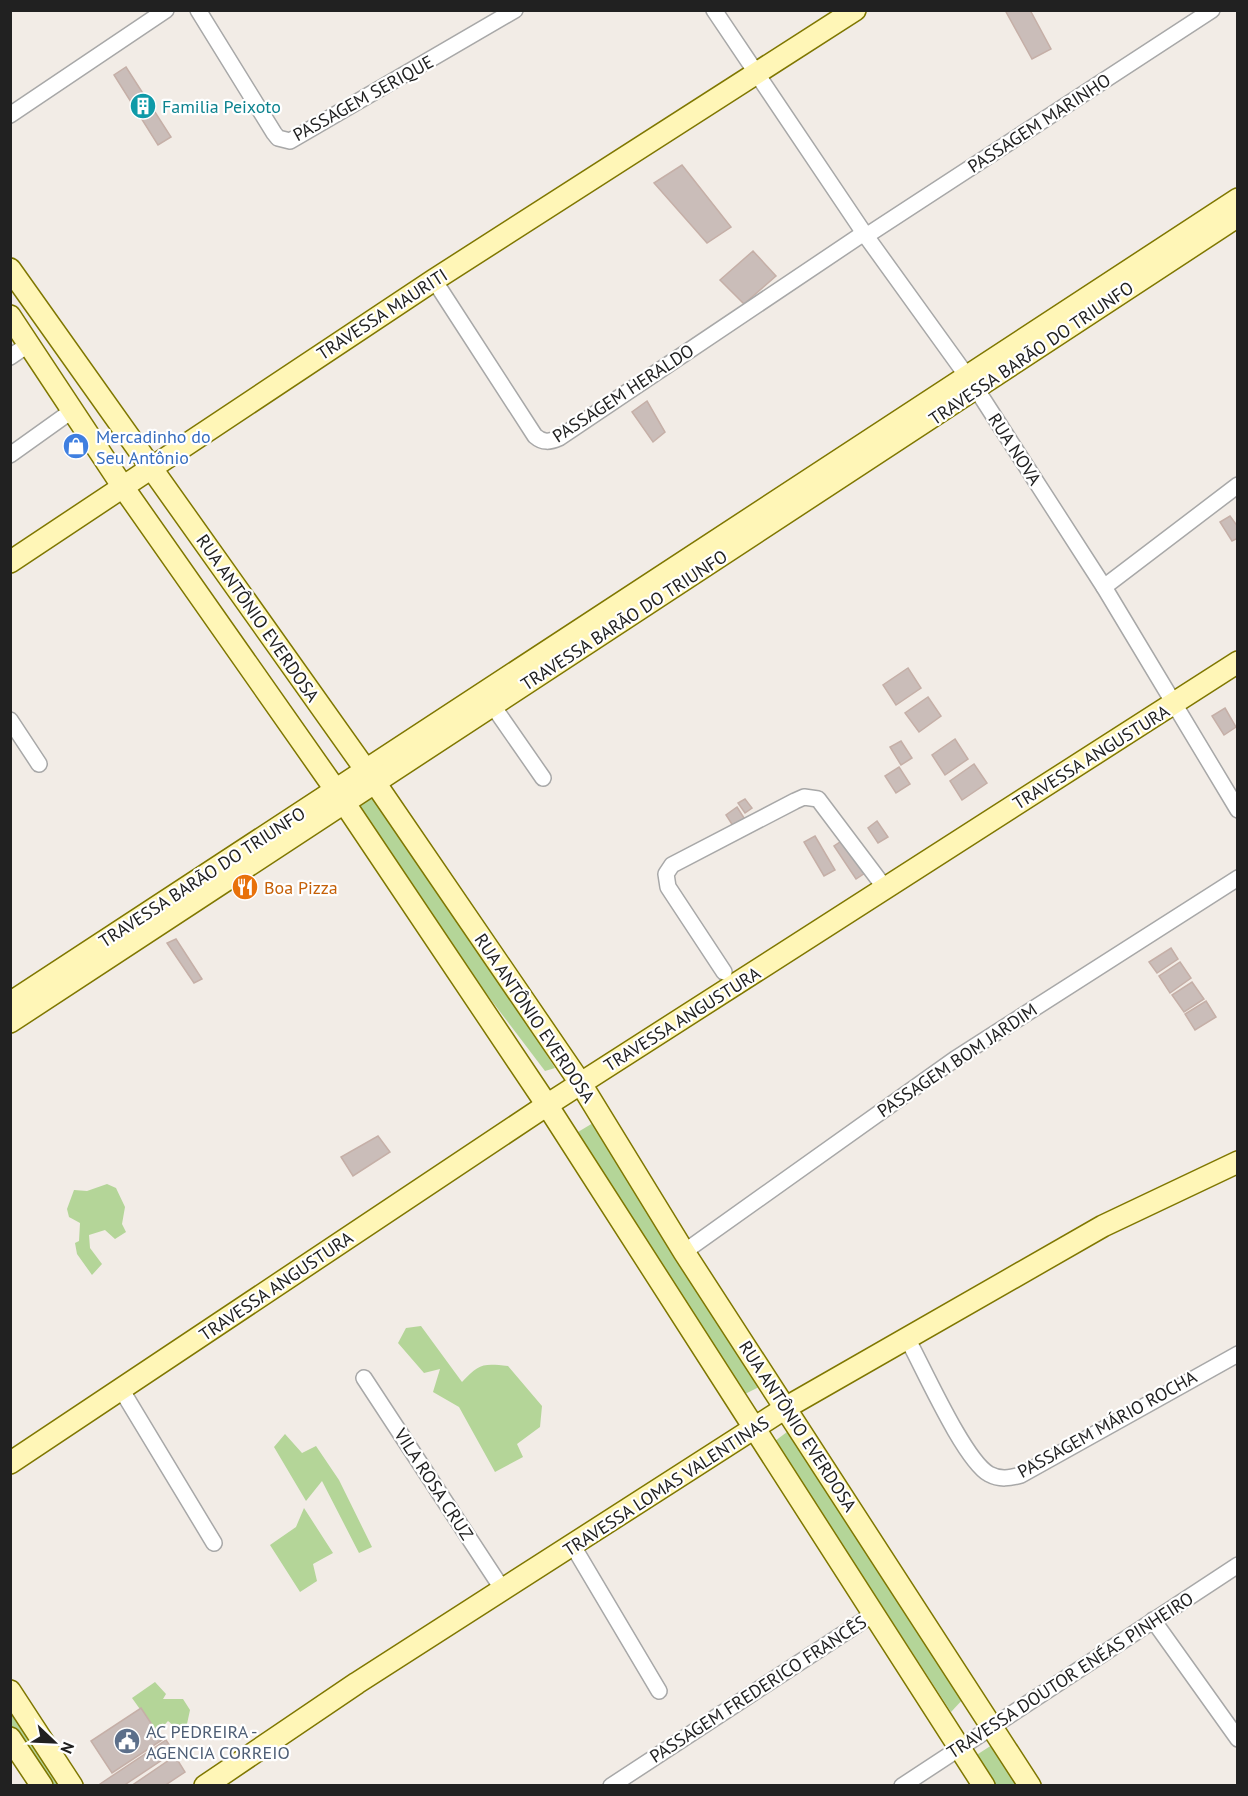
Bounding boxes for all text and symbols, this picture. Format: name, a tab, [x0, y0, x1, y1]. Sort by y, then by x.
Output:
street label: PASSAGEM SERIQUE	[289, 50, 437, 146]
street label: PASSAGEM MARINHO	[963, 68, 1115, 178]
building icon: Familia Peixoto	[128, 91, 158, 121]
place label: Familia Peixoto	[162, 95, 281, 118]
street label: TRAVESSA MAURITI	[312, 263, 452, 365]
street label: TRAVESSA BARÃO DO TRIUNFO	[924, 276, 1138, 430]
street label: PASSAGEM HERALDO	[548, 339, 698, 447]
street label: RUA NOVA	[983, 409, 1047, 490]
place label: Mercadinho do Seu Antônio	[96, 425, 211, 469]
shop icon: Mercadinho do Seu Antônio	[61, 431, 91, 461]
street label: RUA ANTÔNIO EVERDOSA	[191, 530, 325, 707]
street label: TRAVESSA BARÃO DO TRIUNFO	[516, 545, 732, 695]
street label: TRAVESSA ANGUSTURA	[1008, 699, 1174, 815]
street label: TRAVESSA BARÃO DO TRIUNFO	[94, 802, 310, 952]
restaurant icon: Boa Pizza	[230, 872, 260, 902]
place label: Boa Pizza	[264, 876, 338, 899]
street label: RUA ANTÔNIO EVERDOSA	[470, 929, 601, 1107]
street label: TRAVESSA ANGUSTURA	[599, 961, 765, 1077]
street label: PASSAGEM BOM JARDIM	[873, 998, 1041, 1122]
street label: TRAVESSA ANGUSTURA	[195, 1226, 358, 1346]
street label: RUA ANTÔNIO EVERDOSA	[734, 1336, 862, 1516]
street label: PASSAGEM MÁRIO ROCHA	[1013, 1365, 1201, 1483]
street label: TRAVESSA LOMAS VALENTINAS	[559, 1411, 773, 1561]
street label: VILA ROSA CRUZ	[389, 1423, 479, 1544]
street label: TRAVESSA DOUTOR ENÉAS PINHEIRO	[942, 1587, 1198, 1763]
street label: PASSAGEM FREDERICO FRANCÊS	[645, 1610, 871, 1768]
north arrow	[24, 1712, 84, 1772]
place label: AC PEDREIRA - AGENCIA CORREIO	[146, 1720, 290, 1764]
public building icon: AC PEDREIRA - AGENCIA CORREIO	[112, 1726, 142, 1756]
text: N	[57, 1739, 79, 1757]

